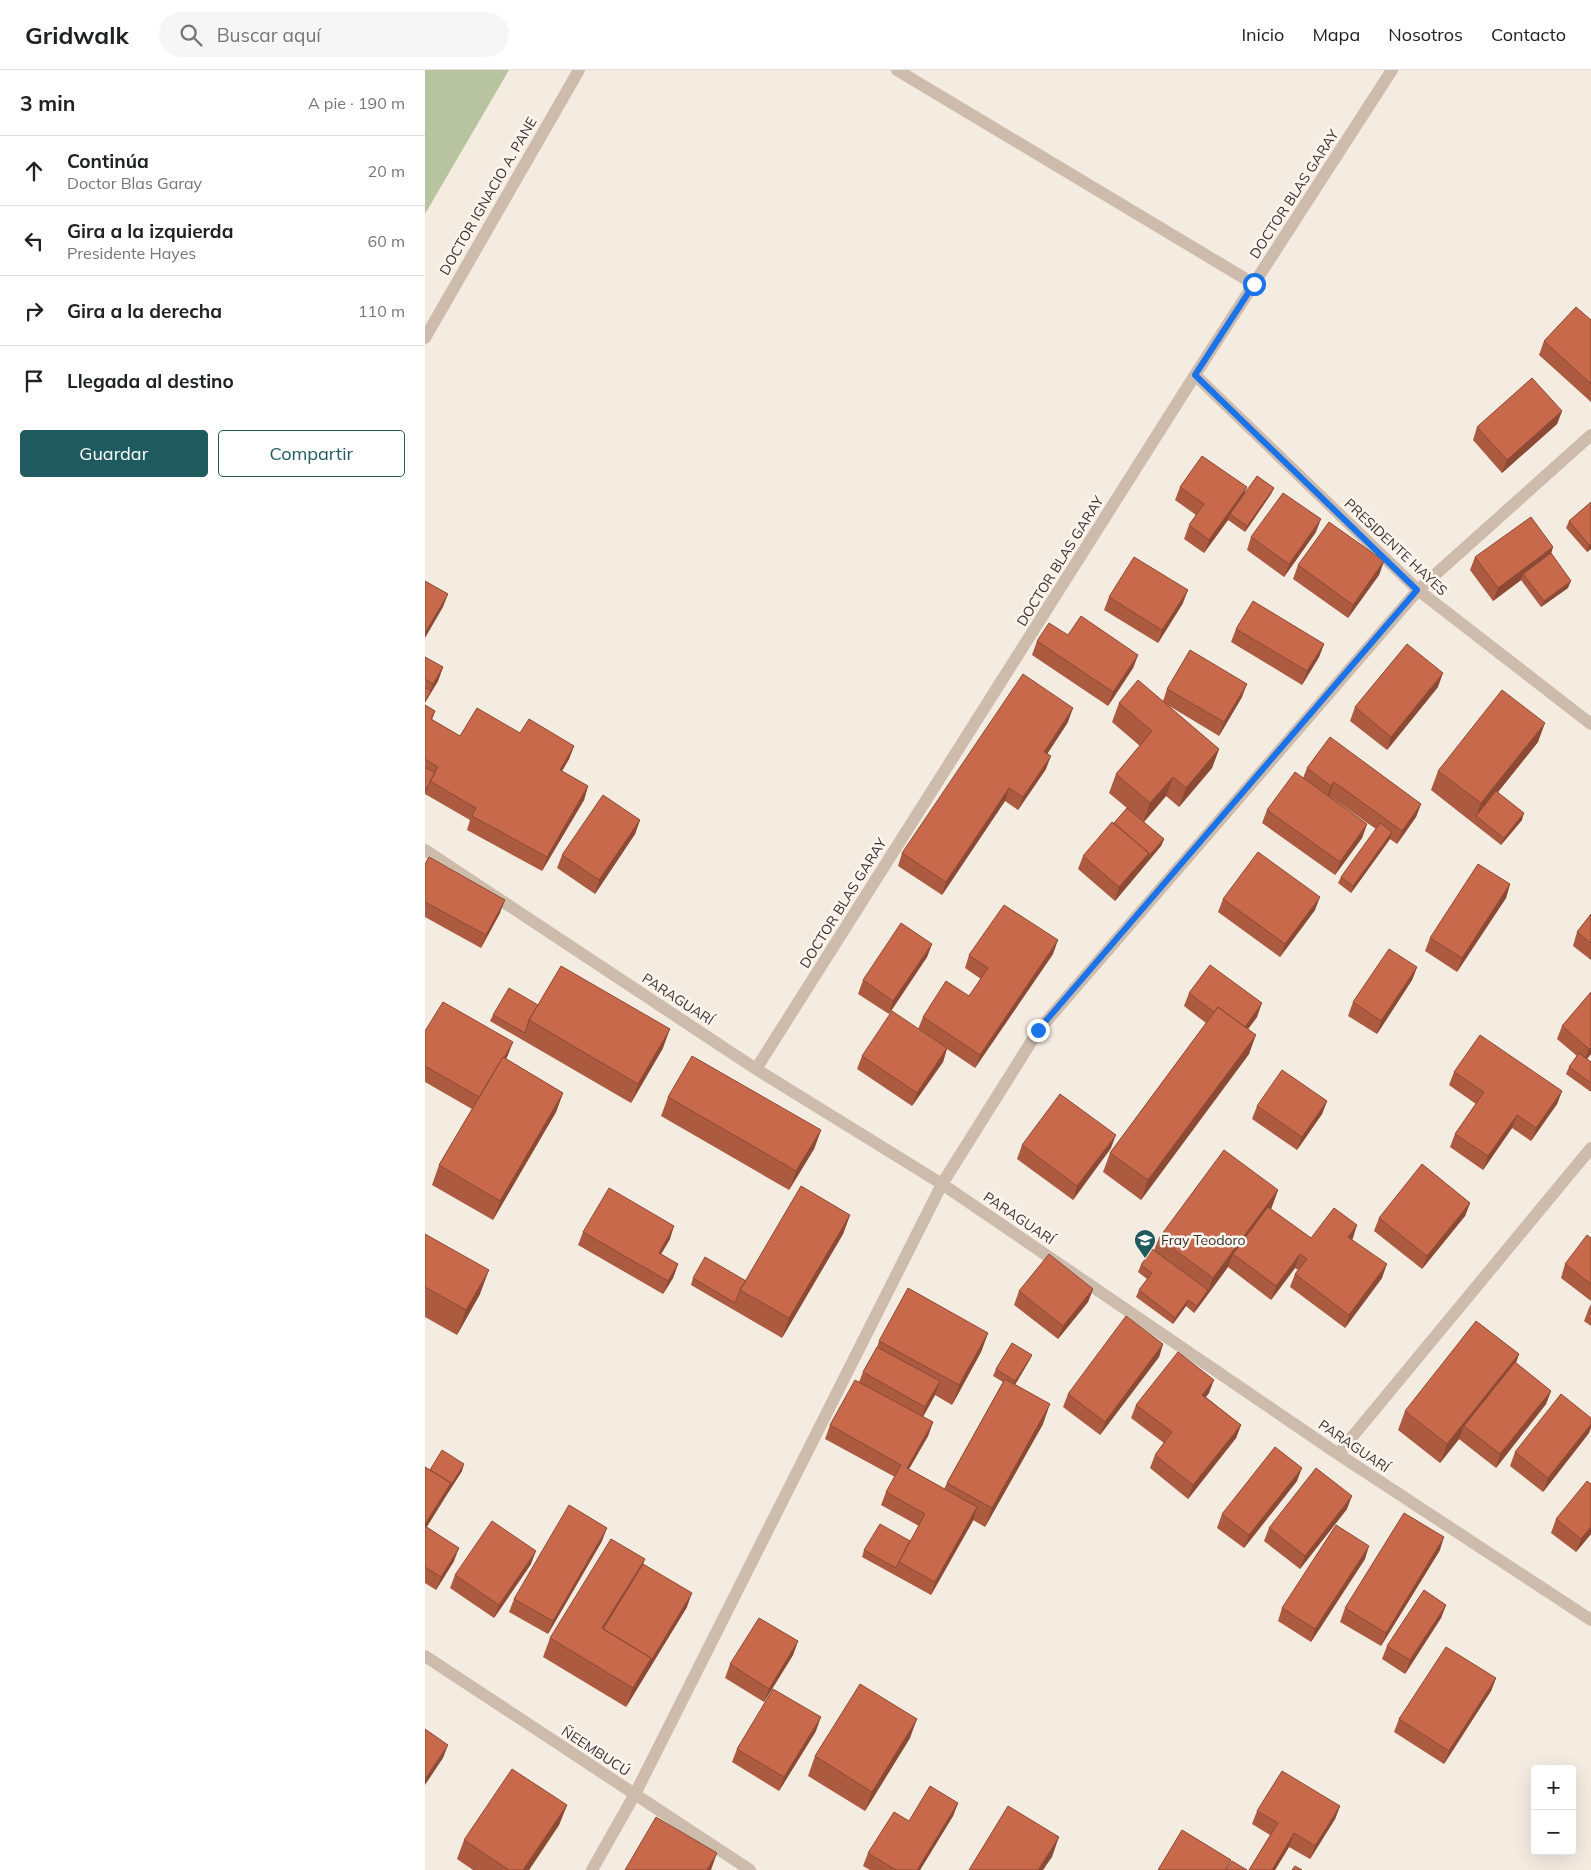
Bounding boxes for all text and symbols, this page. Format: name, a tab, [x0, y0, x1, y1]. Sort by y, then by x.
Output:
search box	[159, 12, 509, 57]
text: Gridwalk	[25, 20, 129, 50]
icon: search	[177, 21, 205, 49]
text: Buscar aquí	[217, 23, 321, 47]
text: Inicio	[1241, 23, 1284, 46]
text: Mapa	[1312, 23, 1360, 46]
text: Nosotros	[1388, 23, 1463, 46]
text: Contacto	[1491, 23, 1566, 46]
text: 3 min	[20, 90, 75, 116]
text: A pie · 190 m	[308, 93, 405, 113]
street label: DOCTOR IGNACIO A. PANE	[435, 114, 541, 278]
street label: DOCTOR BLAS GARAY	[1246, 126, 1343, 262]
text: Continúa	[67, 149, 149, 173]
icon: ahead	[20, 157, 48, 185]
text: 20 m	[368, 161, 405, 181]
text: Doctor Blas Garay	[67, 173, 202, 193]
text: Gira a la izquierda	[67, 219, 233, 243]
icon: left	[20, 227, 48, 255]
text: 60 m	[368, 231, 405, 251]
text: Presidente Hayes	[67, 243, 196, 263]
route start	[1243, 273, 1266, 296]
icon: right	[20, 297, 48, 325]
text: Gira a la derecha	[67, 299, 222, 323]
text: 110 m	[358, 301, 405, 321]
icon: arrive	[20, 367, 48, 395]
text: Llegada al destino	[67, 369, 234, 393]
button: Guardar	[20, 430, 208, 477]
button: Compartir	[218, 430, 405, 477]
street label: DOCTOR BLAS GARAY	[1013, 492, 1108, 629]
street label: PRESIDENTE HAYES	[1341, 495, 1451, 600]
street label: DOCTOR BLAS GARAY	[796, 834, 891, 971]
street label: PARAGUARÍ	[639, 969, 718, 1030]
route end	[1027, 1019, 1050, 1042]
street label: PARAGUARÍ	[980, 1188, 1059, 1249]
school or university icon: Fray Teodoro	[1133, 1228, 1157, 1259]
place label: Fray Teodoro	[1161, 1231, 1246, 1249]
street label: PARAGUARÍ	[1315, 1416, 1394, 1477]
street label: ÑEEMBUCÚ	[558, 1722, 634, 1780]
map controls	[1531, 1765, 1576, 1855]
button: +	[1531, 1765, 1576, 1810]
button: −	[1531, 1810, 1576, 1855]

